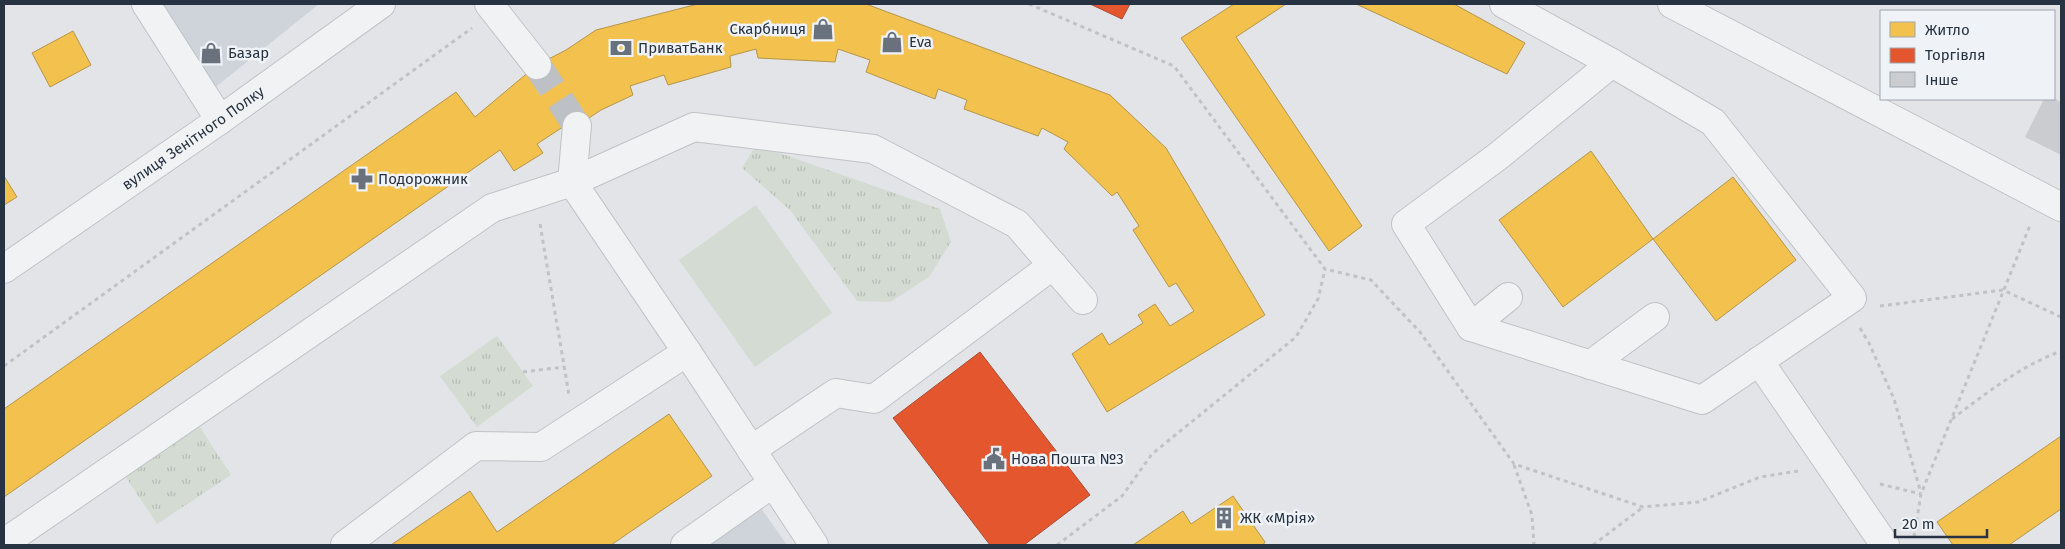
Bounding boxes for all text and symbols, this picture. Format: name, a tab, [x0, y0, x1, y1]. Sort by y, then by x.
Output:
legend	[1880, 10, 2055, 100]
shop icon: Скарбниця	[810, 16, 836, 42]
place label: Скарбниця	[730, 20, 806, 38]
text: Житло	[1925, 21, 1970, 39]
shop icon: Eva	[879, 29, 905, 55]
place label: Eva	[909, 33, 932, 51]
bank icon: ПриватБанк	[608, 35, 634, 61]
place label: ПриватБанк	[638, 39, 723, 57]
shop icon: Базар	[198, 40, 224, 66]
place label: Базар	[228, 44, 269, 62]
text: Торгівля	[1925, 46, 1985, 64]
text: Інше	[1925, 71, 1958, 89]
street label: вулиця Зенітного Полку	[119, 82, 268, 194]
pharmacy icon: Подорожник	[349, 166, 375, 192]
place label: Подорожник	[378, 170, 468, 188]
public building icon: Нова Пошта №3	[981, 446, 1007, 472]
place label: Нова Пошта №3	[1011, 450, 1124, 468]
building icon: ЖК «Мрія»	[1211, 505, 1237, 531]
scale bar	[1895, 506, 1988, 538]
place label: ЖК «Мрія»	[1240, 509, 1315, 527]
text: 20 m	[1902, 515, 1935, 533]

